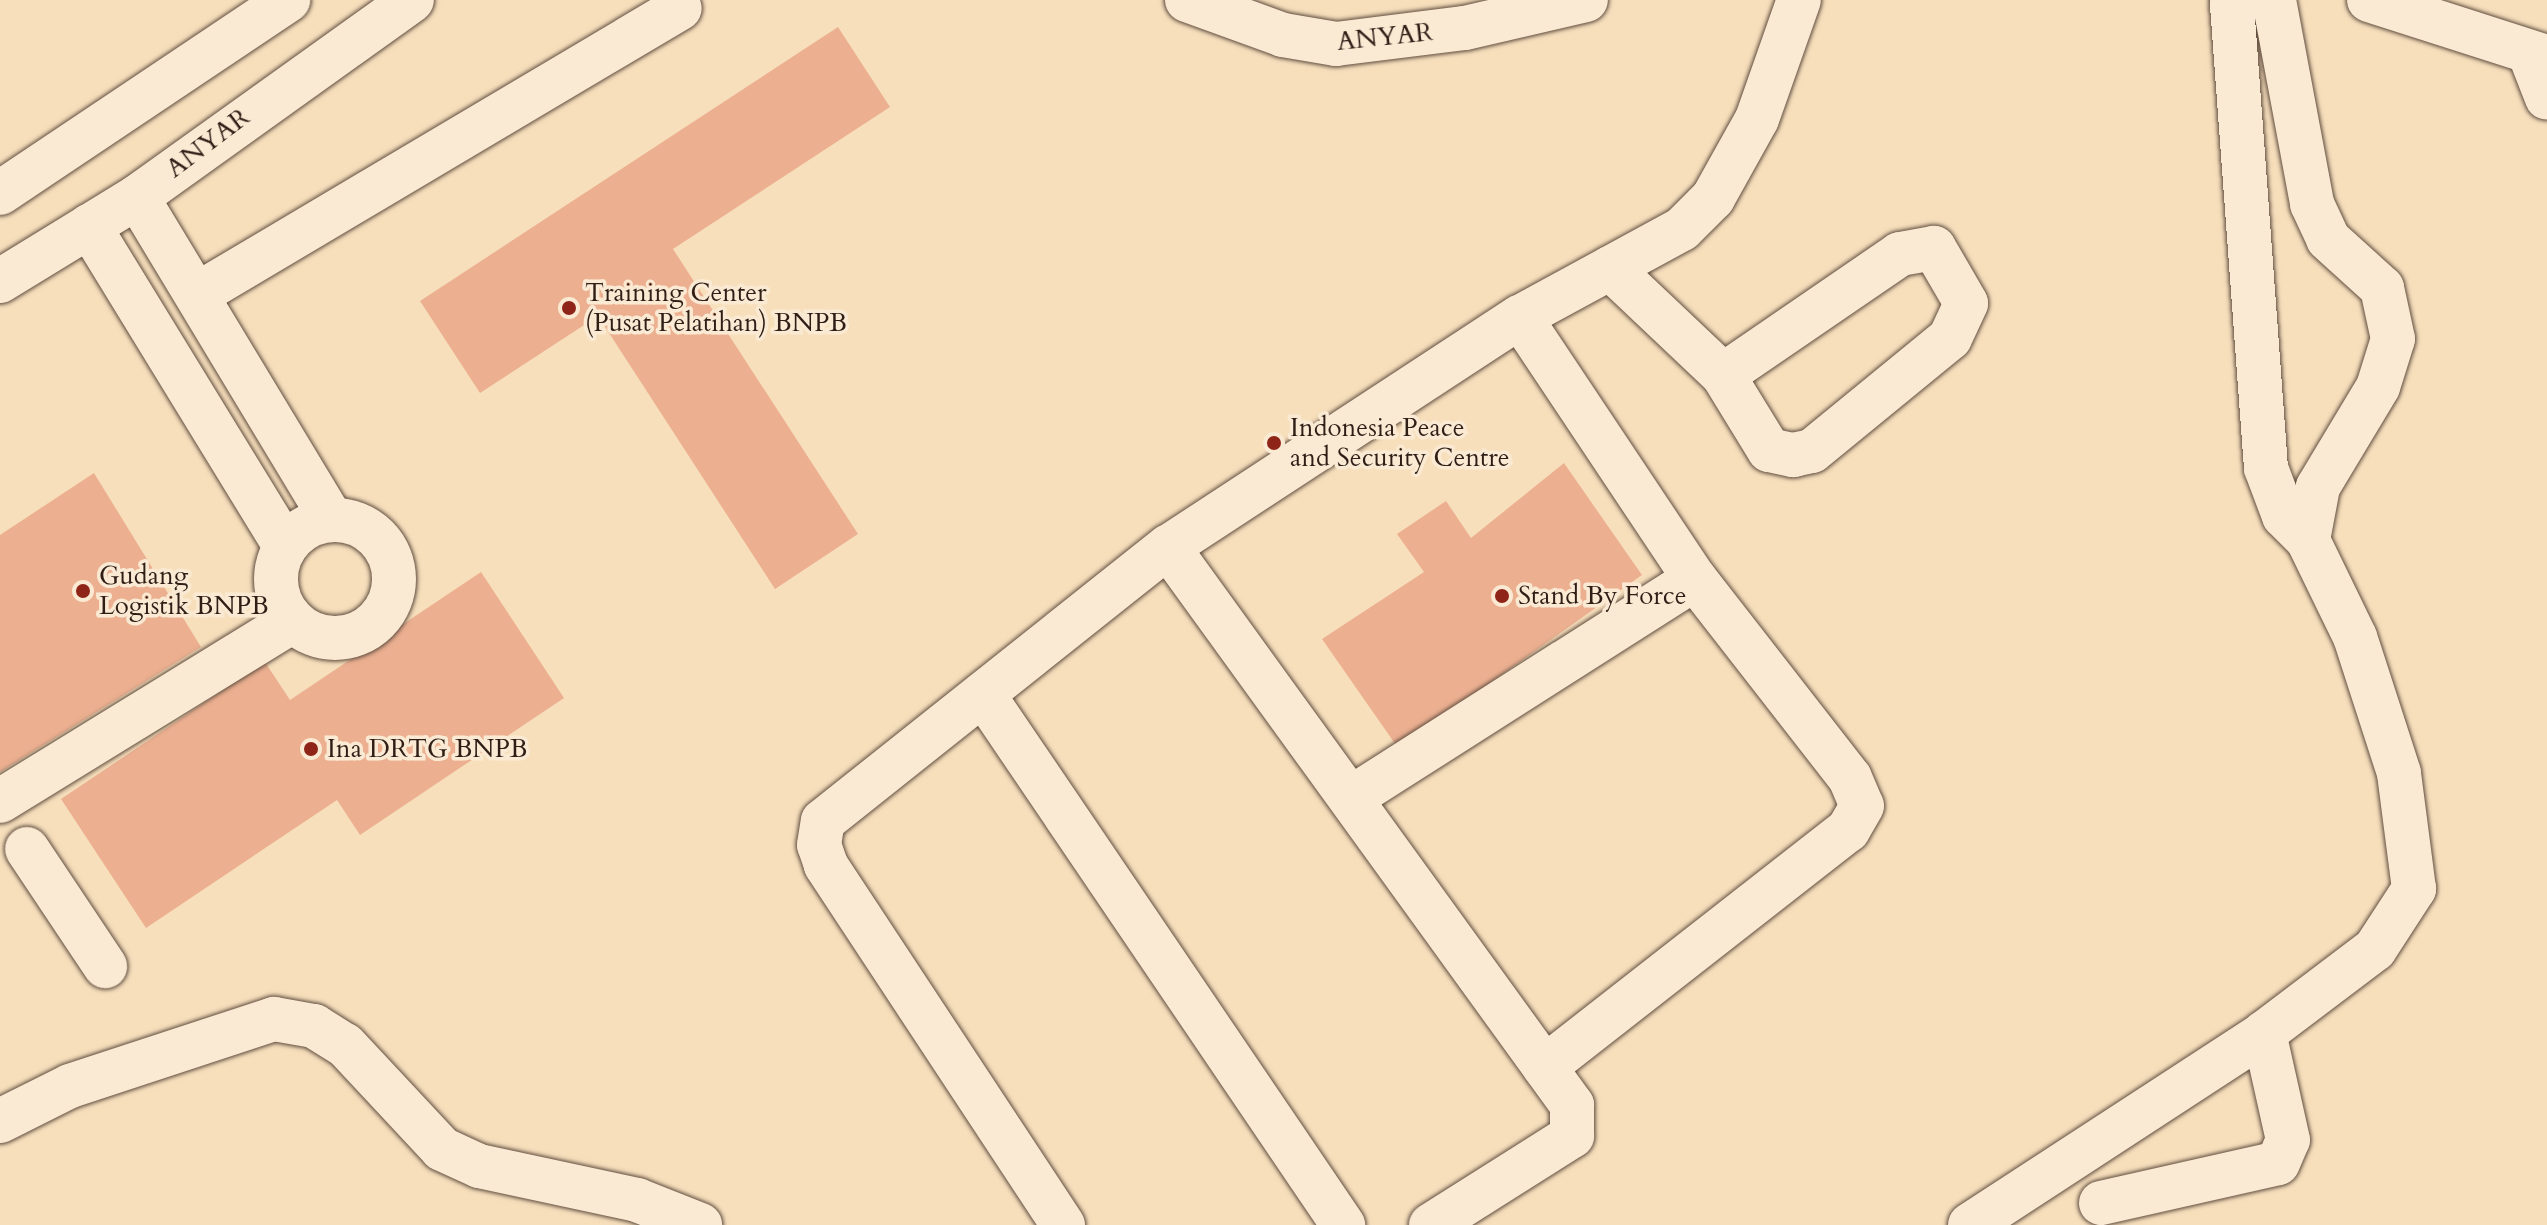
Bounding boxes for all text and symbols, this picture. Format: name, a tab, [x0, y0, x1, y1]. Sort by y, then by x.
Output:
street label: ANYAR	[1335, 16, 1435, 58]
street label: ANYAR	[160, 101, 256, 185]
place label: Training Center (Pusat Pelatihan) BNPB	[585, 277, 847, 338]
marker: Training Center (Pusat Pelatihan) BNPB	[560, 299, 578, 317]
place label: Indonesia Peace and Security Centre	[1290, 412, 1509, 474]
marker: Indonesia Peace and Security Centre	[1265, 434, 1283, 452]
place label: Gudang Logistik BNPB	[99, 560, 269, 622]
place label: Stand By Force	[1518, 580, 1686, 612]
marker: Gudang Logistik BNPB	[74, 582, 92, 600]
marker: Stand By Force	[1493, 587, 1511, 605]
place label: Ina DRTG BNPB	[327, 733, 528, 765]
marker: Ina DRTG BNPB	[302, 740, 320, 758]

